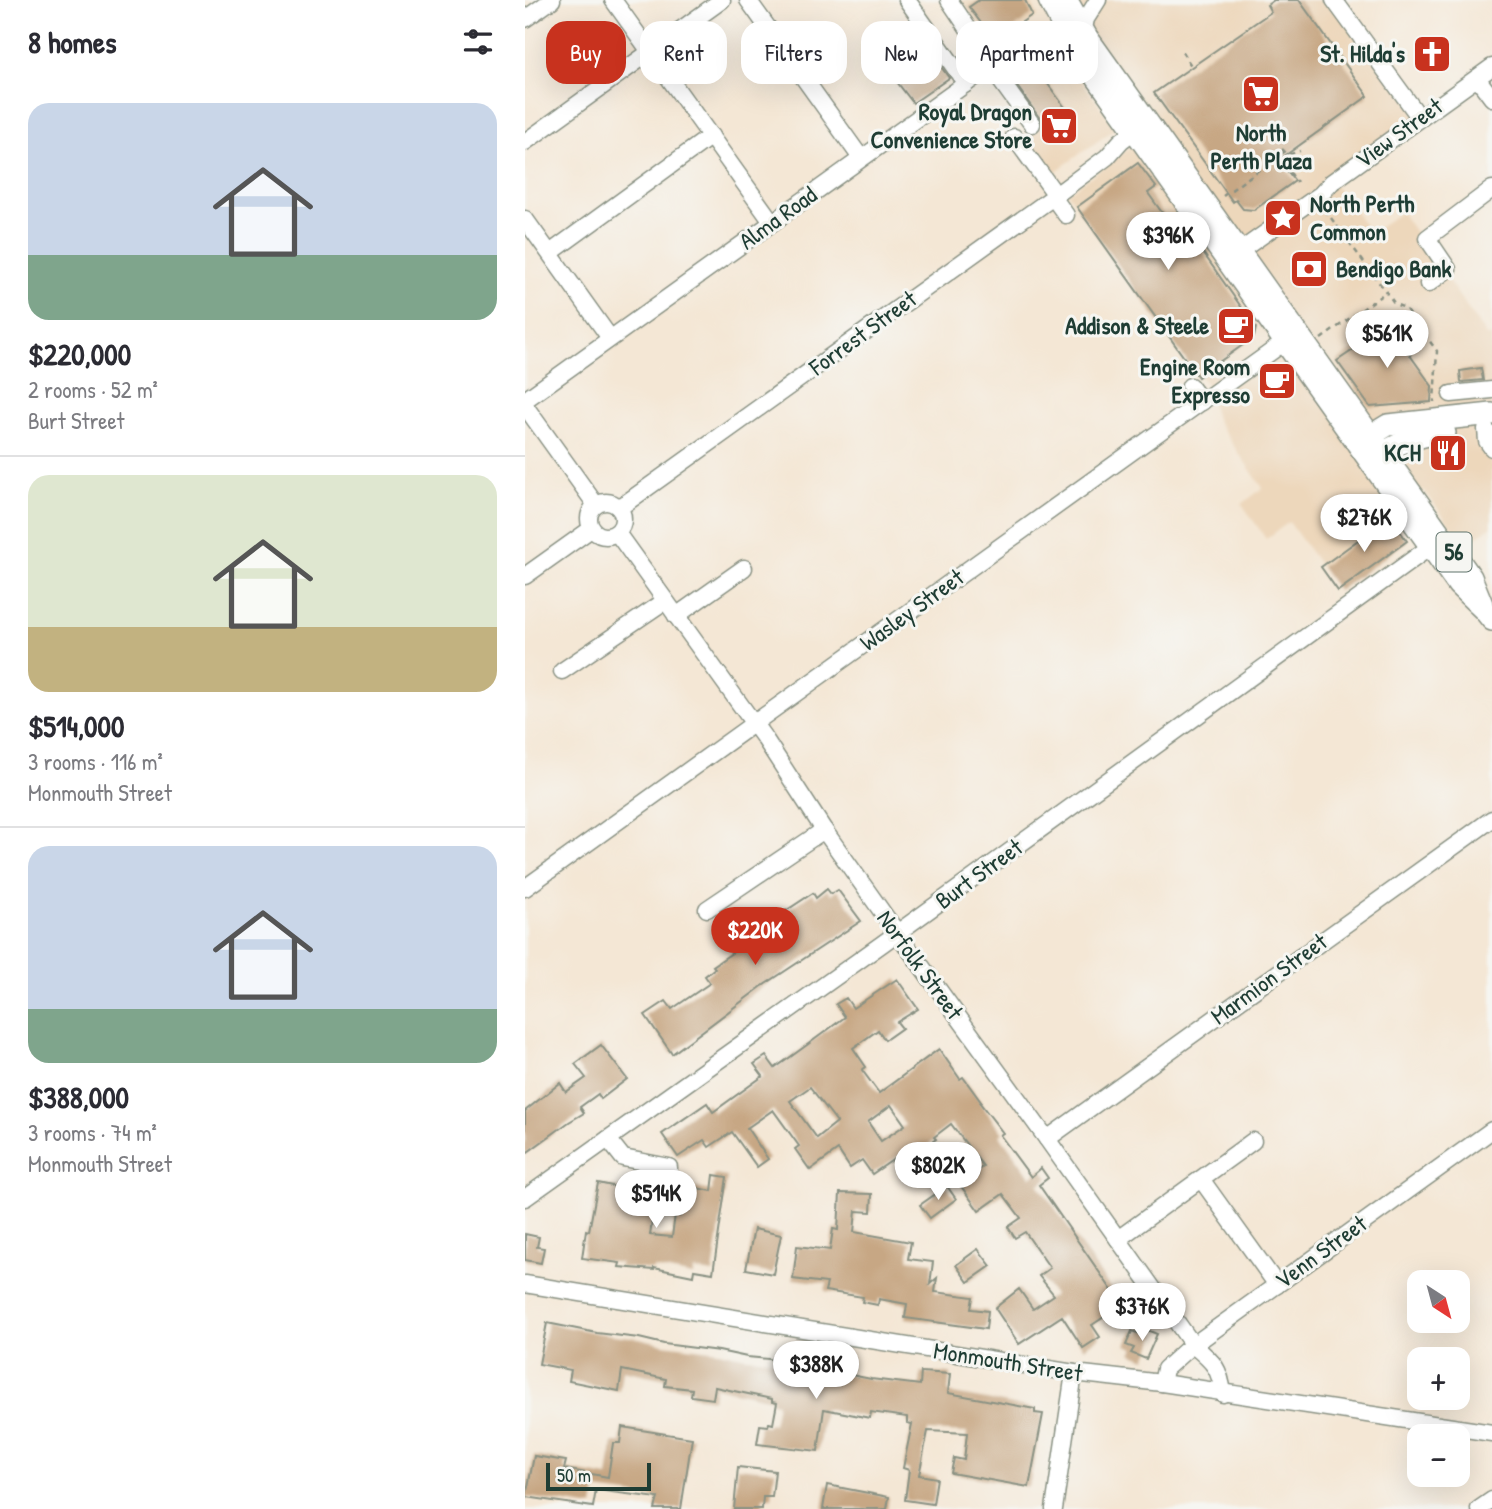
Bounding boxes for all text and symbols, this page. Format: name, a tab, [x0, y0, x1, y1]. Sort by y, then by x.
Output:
chip: Buy	[546, 21, 626, 84]
chip: Rent	[640, 21, 727, 84]
chip: Filters	[741, 21, 847, 84]
chip: New	[861, 21, 942, 84]
chip: Apartment	[956, 21, 1098, 84]
text: 8 homes	[28, 22, 116, 62]
icon: filters	[459, 23, 497, 61]
church icon: St. Hilda's	[1411, 33, 1453, 75]
place label: St. Hilda's	[1320, 37, 1405, 69]
supermarket icon: North Perth Plaza	[1240, 73, 1282, 115]
street label: View Street	[1348, 89, 1449, 175]
place label: Royal Dragon Convenience Store	[870, 95, 1032, 155]
supermarket icon: Royal Dragon Convenience Store	[1038, 105, 1080, 147]
place label: North Perth Plaza	[1210, 116, 1312, 176]
icon: home	[200, 149, 326, 275]
street label: Alma Road	[732, 178, 823, 256]
place label: North Perth Common	[1310, 187, 1414, 247]
place icon: North Perth Common	[1262, 197, 1304, 239]
pin: $396K	[1119, 212, 1217, 272]
text: $396K	[1142, 219, 1194, 250]
bank icon: Bendigo Bank	[1288, 248, 1330, 290]
place label: Bendigo Bank	[1336, 252, 1452, 285]
street label: Forrest Street	[801, 282, 923, 383]
cafe icon: Addison & Steele	[1215, 305, 1257, 347]
place label: Addison & Steele	[1065, 309, 1209, 341]
pin: $561K	[1338, 310, 1436, 370]
text: $561K	[1362, 317, 1412, 348]
text: $220,000	[28, 334, 131, 374]
place label: Engine Room Expresso	[1140, 350, 1250, 411]
cafe icon: Engine Room Expresso	[1256, 360, 1298, 402]
text: 2 rooms · 52 m²	[28, 374, 158, 405]
text: Burt Street	[28, 405, 124, 436]
restaurant icon: KCH	[1427, 432, 1469, 474]
place label: KCH	[1384, 436, 1421, 468]
pin: $276K	[1315, 494, 1413, 554]
text: $276K	[1336, 501, 1392, 532]
icon: home	[200, 521, 326, 647]
road number: 56	[1437, 532, 1471, 572]
street label: Wasley Street	[853, 560, 970, 658]
text: $514,000	[28, 706, 124, 746]
text: 3 rooms · 116 m²	[28, 746, 163, 777]
text: Monmouth Street	[28, 777, 172, 808]
street label: Burt Street	[928, 830, 1029, 916]
icon: home	[200, 892, 326, 1018]
street label: Norfolk Street	[870, 903, 972, 1026]
pin: $220K	[706, 908, 804, 967]
text: $220K	[727, 914, 783, 945]
street label: Marmion Street	[1204, 925, 1334, 1031]
text: $388,000	[28, 1077, 129, 1117]
text: 3 rooms · 74 m²	[28, 1117, 157, 1148]
pin: $802K	[889, 1142, 987, 1202]
text: Monmouth Street	[28, 1148, 172, 1179]
text: $802K	[911, 1149, 965, 1180]
pin: $514K	[607, 1170, 705, 1230]
text: $514K	[631, 1177, 681, 1208]
street label: Venn Street	[1268, 1207, 1373, 1295]
north arrow	[1407, 1270, 1470, 1334]
map controls	[1407, 1270, 1470, 1487]
pin: $376K	[1093, 1284, 1191, 1343]
text: $376K	[1115, 1290, 1169, 1321]
street label: Monmouth Street	[932, 1333, 1086, 1389]
pin: $388K	[767, 1342, 865, 1401]
button: +	[1407, 1347, 1470, 1410]
text: $388K	[789, 1348, 843, 1379]
button: −	[1407, 1424, 1470, 1487]
scale bar	[546, 1460, 651, 1492]
text: 50 m	[557, 1462, 591, 1488]

